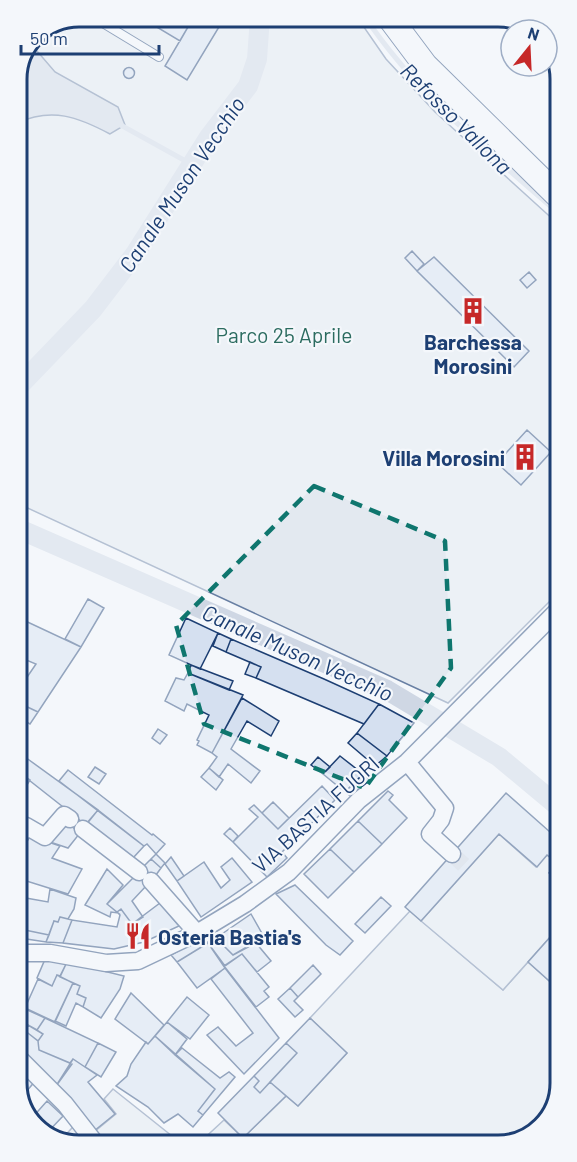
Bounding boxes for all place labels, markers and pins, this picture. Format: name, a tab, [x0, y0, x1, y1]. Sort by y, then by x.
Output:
building icon: Barchessa Morosini	[458, 296, 488, 326]
place label: Barchessa Morosini	[424, 329, 522, 378]
building icon: Villa Morosini	[510, 442, 540, 472]
place label: Villa Morosini	[382, 445, 505, 470]
restaurant icon: Osteria Bastia's	[123, 921, 153, 951]
place label: Osteria Bastia's	[158, 924, 302, 949]

